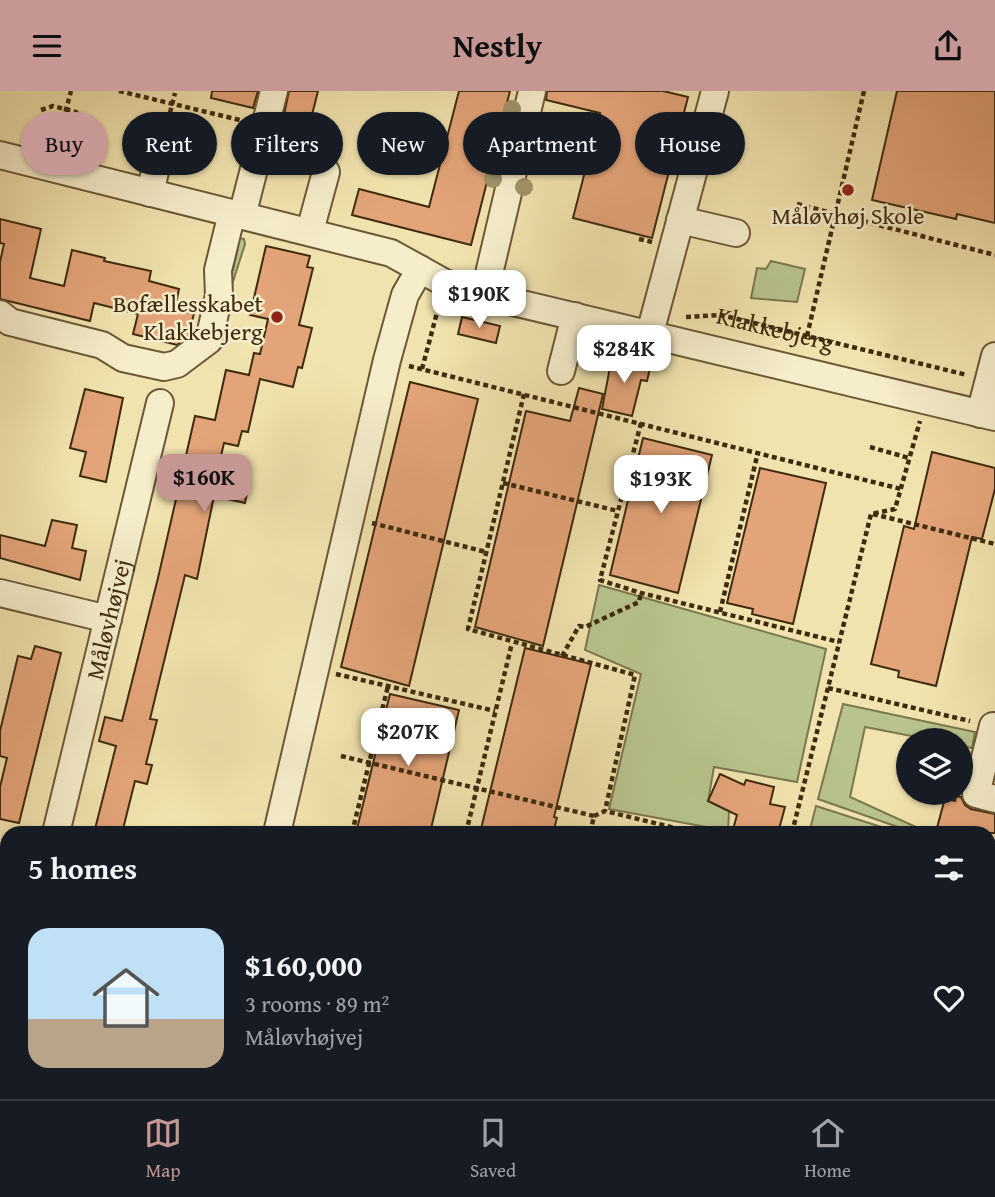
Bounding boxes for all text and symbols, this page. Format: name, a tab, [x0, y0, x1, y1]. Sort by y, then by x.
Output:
text: Nestly	[453, 22, 542, 69]
icon: menu	[28, 27, 66, 65]
icon: share	[929, 27, 967, 65]
chip: Buy	[21, 112, 108, 175]
chip: Rent	[122, 112, 217, 175]
chip: Filters	[231, 112, 343, 175]
chip: New	[357, 112, 449, 175]
chip: Apartment	[463, 112, 621, 175]
chip: House	[635, 112, 745, 175]
marker: Måløvhøj Skole	[840, 182, 856, 198]
place label: Måløvhøj Skole	[771, 198, 925, 233]
pin: $190K	[430, 271, 528, 330]
text: $190K	[448, 276, 510, 309]
place label: Bofællesskabet Klakkebjerg	[113, 286, 264, 349]
street label: Klakkebjerg	[713, 297, 838, 359]
marker: Bofællesskabet Klakkebjerg	[269, 309, 285, 325]
pin: $284K	[575, 325, 673, 385]
text: $284K	[593, 331, 655, 364]
pin: $160K	[155, 455, 253, 514]
pin: $193K	[612, 455, 710, 515]
text: $160K	[173, 460, 235, 493]
text: $193K	[630, 461, 692, 494]
street label: Måløvhøjvej	[76, 555, 139, 683]
pin: $207K	[359, 709, 457, 768]
text: $207K	[377, 714, 439, 747]
map controls	[896, 728, 973, 805]
button: layers	[896, 728, 973, 805]
text: 5 homes	[28, 846, 137, 890]
icon: filters	[930, 849, 968, 887]
text: $160,000	[245, 943, 362, 987]
icon: home	[84, 956, 168, 1040]
icon: heart	[930, 979, 968, 1017]
text: 3 rooms · 89 m²	[245, 987, 389, 1020]
text: Måløvhøjvej	[245, 1020, 363, 1053]
tab: Map	[144, 1114, 182, 1184]
tab: Saved	[470, 1114, 516, 1184]
tab: Home	[804, 1114, 851, 1184]

